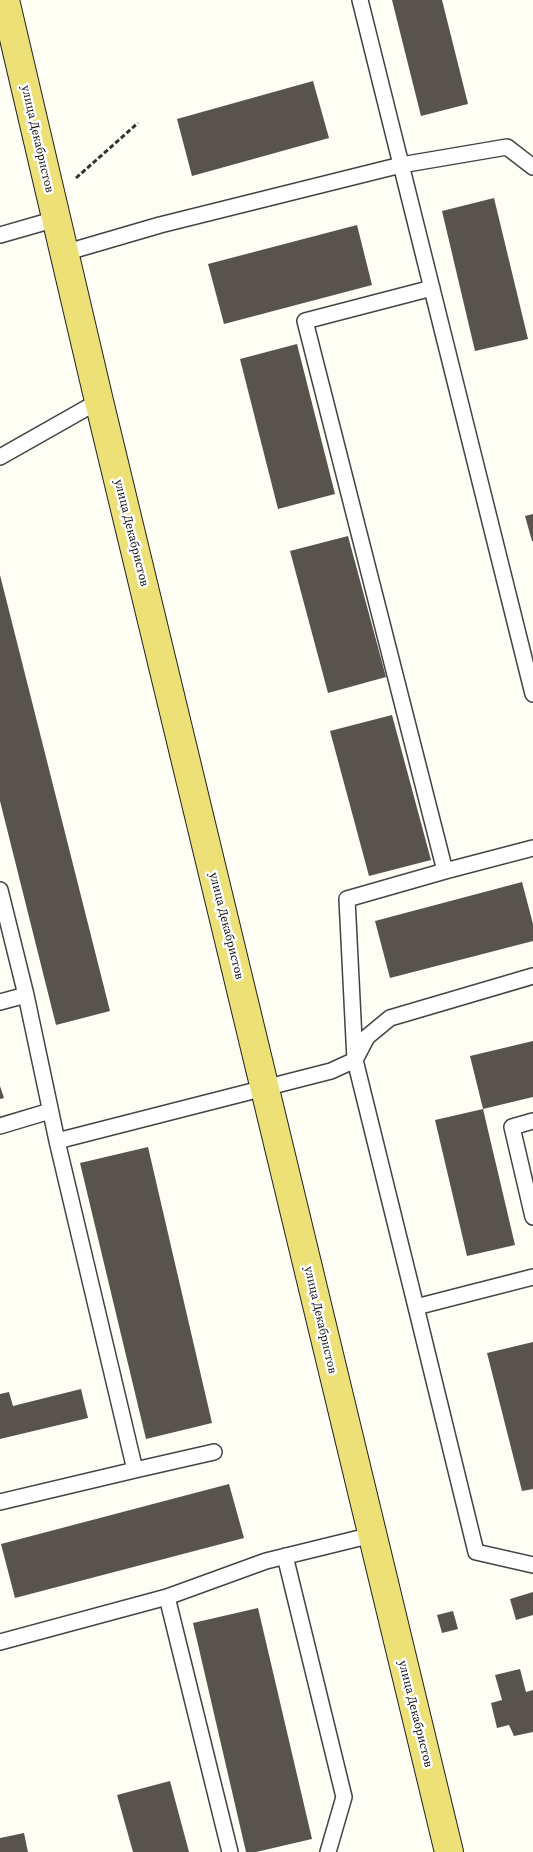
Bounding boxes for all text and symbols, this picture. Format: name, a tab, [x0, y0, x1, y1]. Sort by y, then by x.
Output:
street label: улица Декабристов	[18, 84, 56, 194]
street label: улица Декабристов	[111, 478, 151, 588]
street label: улица Декабристов	[206, 871, 246, 981]
street label: улица Декабристов	[301, 1265, 339, 1375]
street label: улица Декабристов	[395, 1659, 435, 1769]

